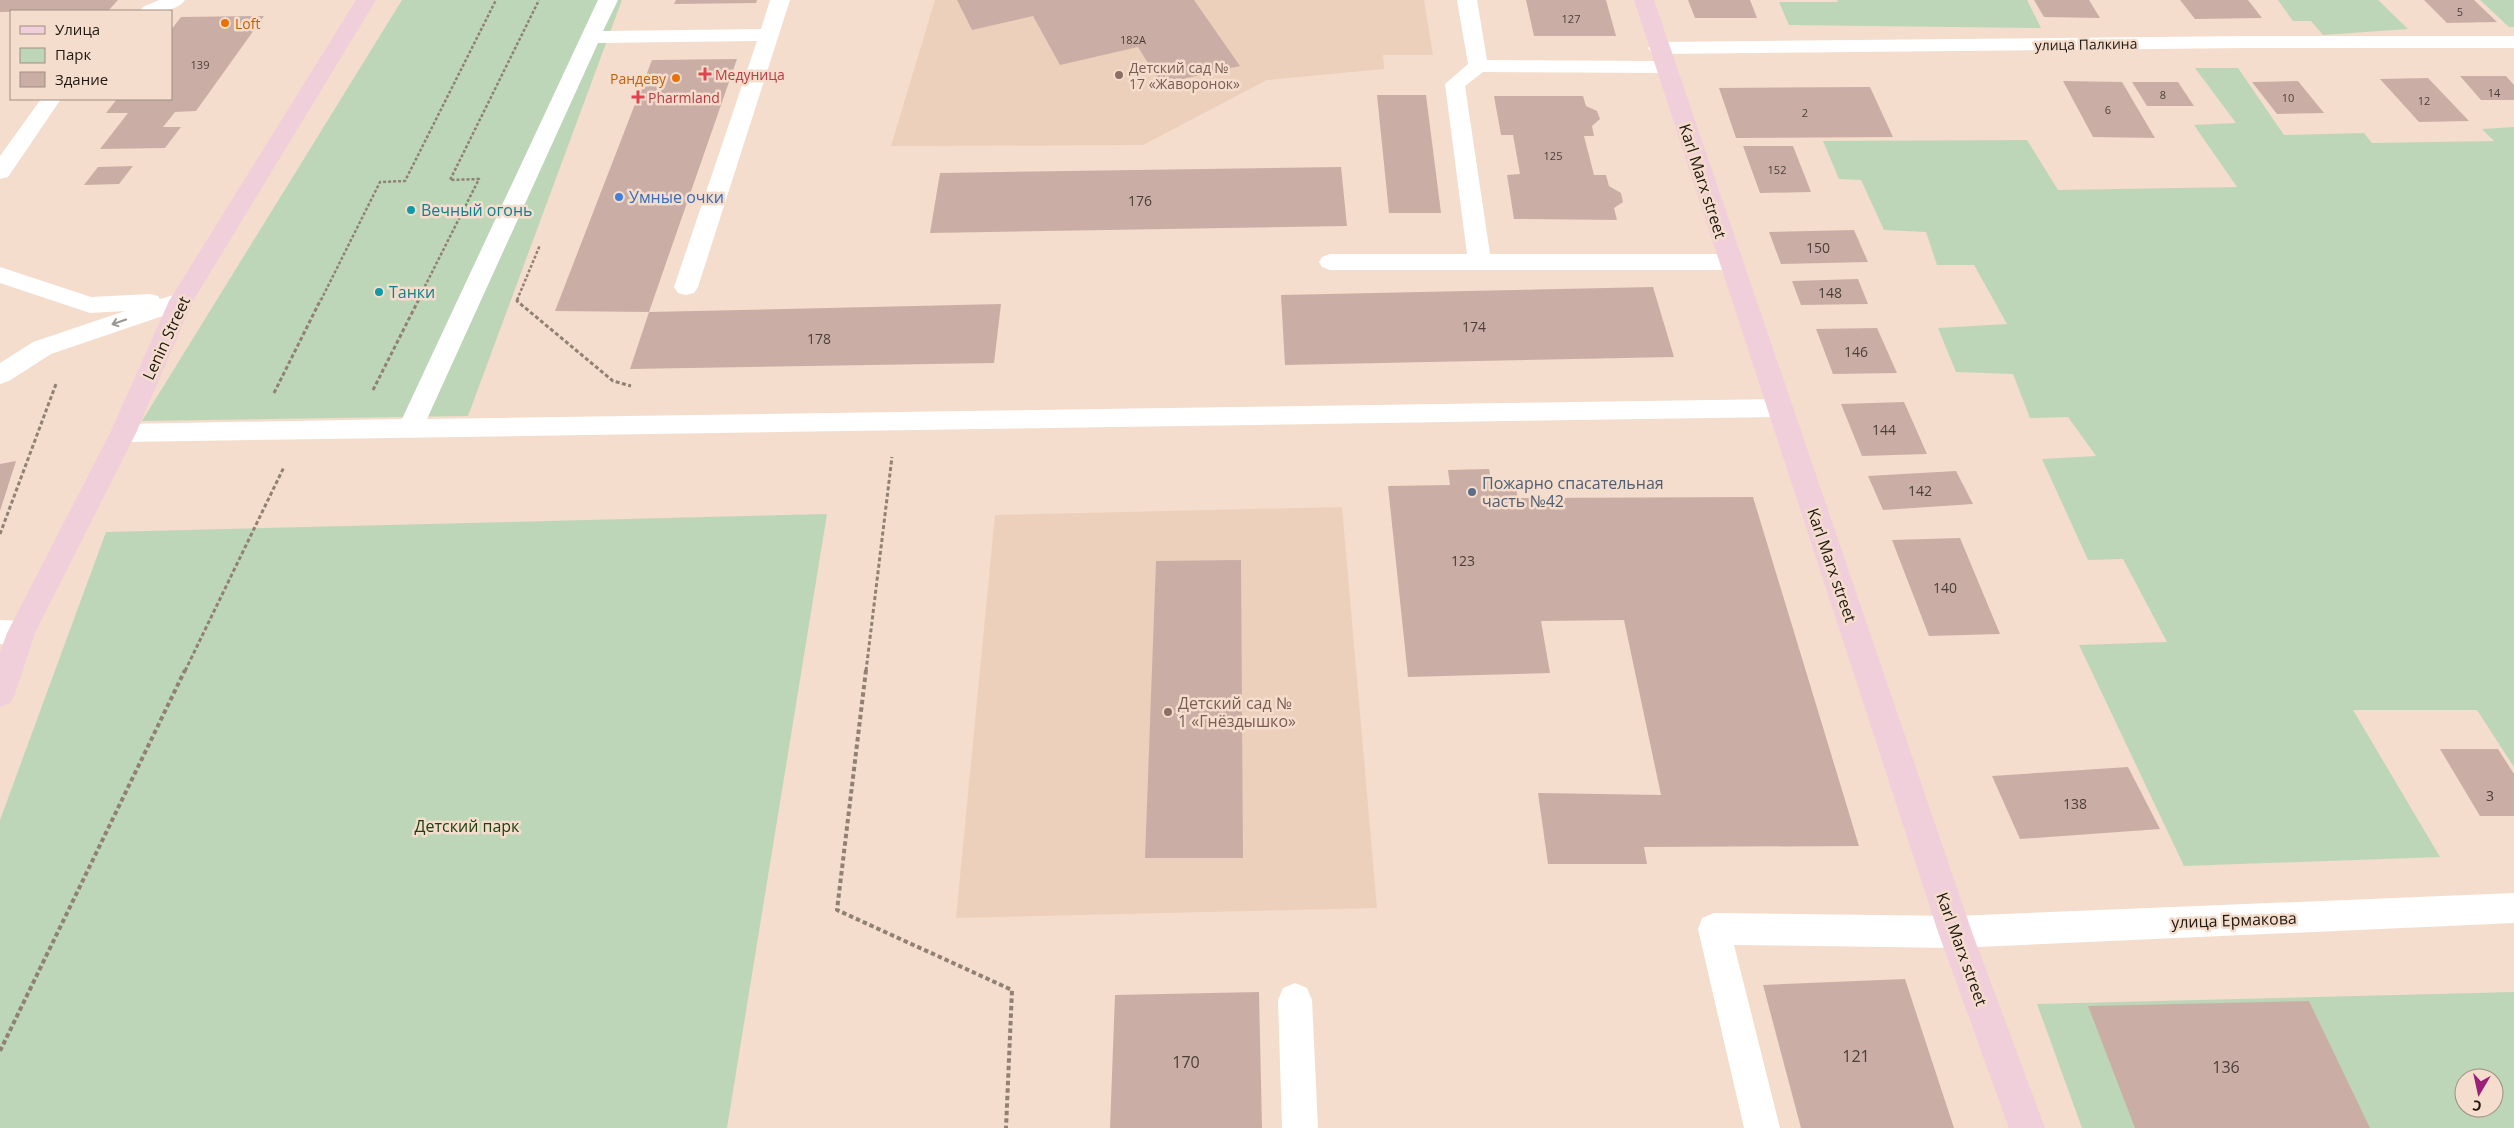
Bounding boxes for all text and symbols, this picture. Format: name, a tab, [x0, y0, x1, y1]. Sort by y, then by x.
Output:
house number: 5	[2457, 4, 2463, 19]
legend	[10, 10, 172, 100]
house number: 127	[1562, 11, 1580, 26]
place label: Loft	[235, 14, 260, 33]
marker: Loft	[219, 17, 231, 29]
text: Улица	[55, 19, 100, 39]
house number: 182А	[1120, 32, 1146, 47]
street label: улица Палкина	[2034, 34, 2138, 54]
text: Парк	[55, 44, 91, 64]
house number: 139	[191, 57, 209, 72]
place label: Детский сад № 17 «Жаворонок»	[1129, 58, 1240, 93]
place label: Медуница	[715, 65, 785, 84]
marker: Медуница	[699, 68, 711, 80]
text: Здание	[55, 69, 108, 89]
place label: Рандеву	[610, 69, 667, 88]
marker: Детский сад № 17 «Жаворонок»	[1113, 69, 1125, 81]
marker: Рандеву	[670, 72, 682, 84]
house number: 14	[2488, 85, 2501, 100]
house number: 8	[2160, 87, 2166, 102]
place label: Pharmland	[648, 88, 720, 107]
house number: 10	[2282, 90, 2294, 105]
marker: Pharmland	[632, 91, 644, 103]
house number: 12	[2418, 93, 2430, 108]
house number: 6	[2105, 102, 2111, 117]
house number: 2	[1802, 105, 1808, 120]
street label: Karl Marx street	[1674, 121, 1732, 241]
house number: 125	[1544, 148, 1562, 163]
house number: 152	[1768, 162, 1786, 177]
place label: Умные очки	[629, 186, 724, 208]
marker: Умные очки	[613, 191, 625, 203]
house number: 176	[1128, 191, 1152, 210]
place label: Вечный огонь	[421, 199, 532, 221]
marker: Вечный огонь	[405, 204, 417, 216]
house number: 150	[1806, 238, 1830, 257]
place label: Танки	[389, 281, 435, 303]
house number: 148	[1818, 283, 1842, 302]
marker: Танки	[373, 286, 385, 298]
street label: Lenin Street	[137, 292, 195, 383]
house number: 174	[1462, 317, 1486, 336]
one-way arrow	[111, 318, 127, 327]
house number: 178	[807, 329, 831, 348]
house number: 146	[1844, 342, 1868, 361]
house number: 144	[1872, 420, 1896, 439]
place label: Пожарно спасательная часть №42	[1482, 472, 1664, 512]
house number: 142	[1908, 481, 1932, 500]
marker: Пожарно спасательная часть №42	[1466, 486, 1478, 498]
street label: Karl Marx street	[1802, 505, 1862, 625]
house number: 123	[1451, 551, 1475, 570]
house number: 140	[1933, 578, 1957, 597]
place label: Детский сад № 1 «Гнёздышко»	[1178, 692, 1296, 732]
marker: Детский сад № 1 «Гнёздышко»	[1162, 706, 1174, 718]
house number: 3	[2486, 786, 2494, 805]
house number: 138	[2063, 794, 2087, 813]
park label: Детский парк	[415, 815, 520, 837]
street label: Karl Marx street	[1931, 889, 1993, 1009]
street label: улица Ермакова	[2171, 907, 2297, 933]
house number: 121	[1842, 1045, 1870, 1067]
house number: 170	[1172, 1051, 1200, 1073]
house number: 136	[2212, 1056, 2240, 1078]
north arrow	[2454, 1068, 2504, 1118]
text: С	[2471, 1096, 2483, 1116]

